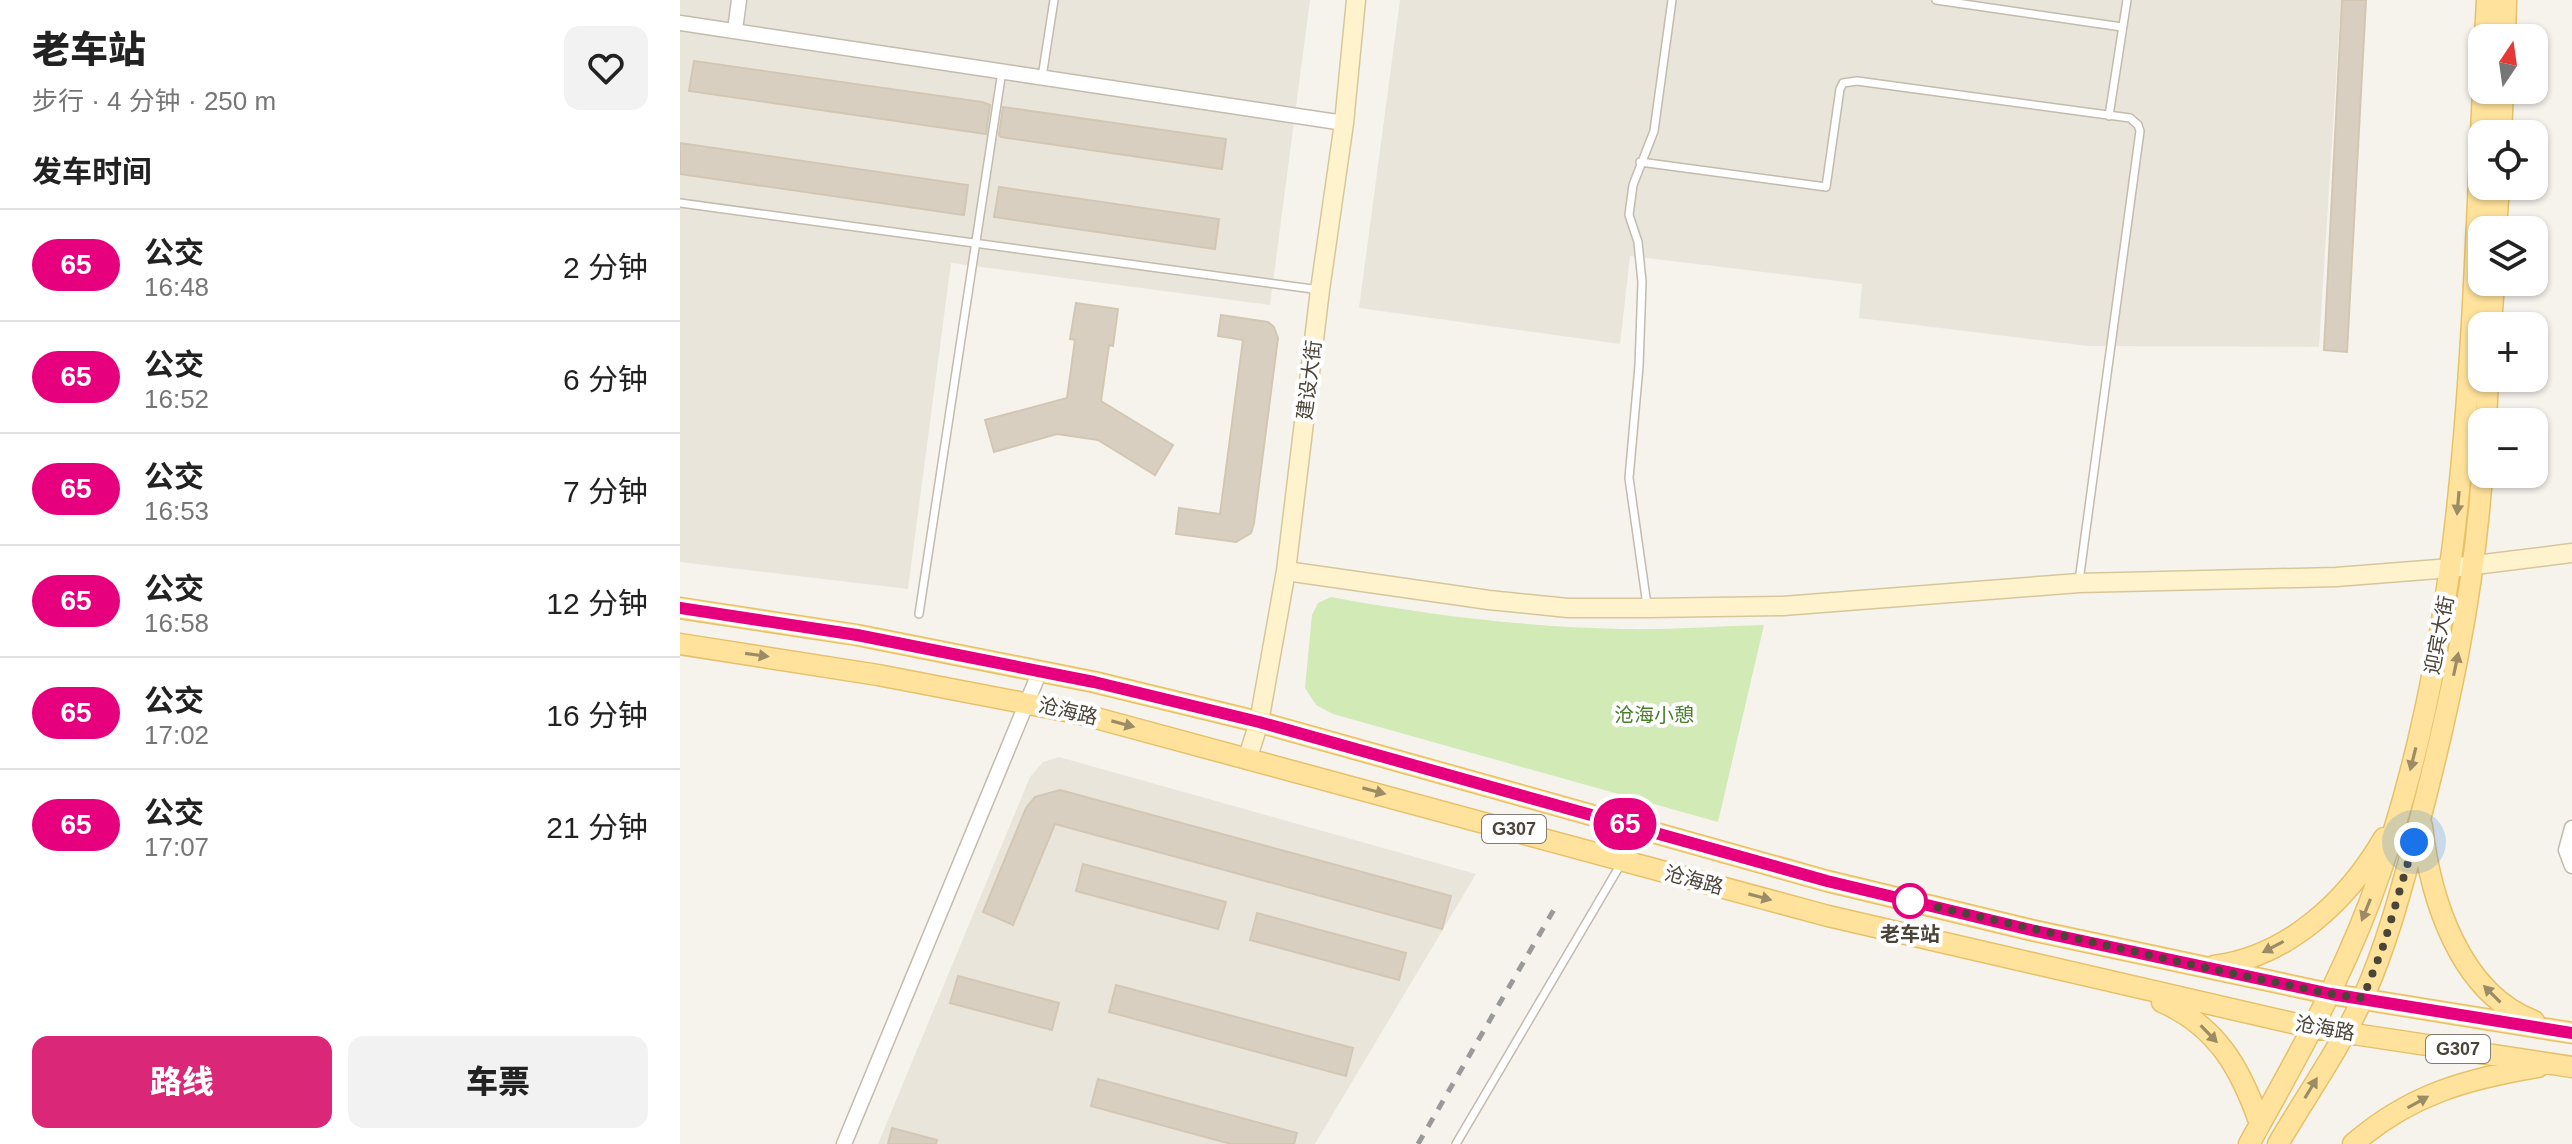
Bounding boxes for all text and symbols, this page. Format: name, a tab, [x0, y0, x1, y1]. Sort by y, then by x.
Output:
north arrow	[2468, 24, 2548, 104]
map controls	[2468, 24, 2548, 488]
button: heart	[564, 26, 648, 110]
text: 老车站	[32, 29, 146, 71]
text: 步行 · 4 分钟 · 250 m	[32, 86, 276, 116]
button: locate	[2468, 120, 2548, 200]
text: 发车时间	[32, 155, 152, 188]
button: layers	[2468, 216, 2548, 296]
text: 公交	[144, 236, 204, 269]
text: 65	[60, 249, 92, 280]
text: 2 分钟	[563, 251, 648, 284]
text: 16:48	[144, 272, 209, 302]
button: +	[2468, 312, 2548, 392]
street label: 建设大街	[1293, 339, 1325, 421]
text: 公交	[144, 348, 204, 381]
text: 65	[60, 361, 92, 392]
text: 6 分钟	[563, 363, 648, 396]
text: 16:52	[144, 384, 209, 414]
button: −	[2468, 408, 2548, 488]
text: 公交	[144, 460, 204, 493]
text: 65	[60, 473, 92, 504]
text: 7 分钟	[563, 475, 648, 508]
one-way arrow	[2451, 491, 2464, 516]
text: 16:53	[144, 496, 209, 526]
text: 公交	[144, 572, 204, 605]
text: 65	[60, 585, 92, 616]
text: 12 分钟	[546, 587, 648, 620]
street label: 迎宾大街	[2421, 594, 2457, 676]
text: 16:58	[144, 608, 209, 638]
one-way arrow	[745, 649, 770, 662]
one-way arrow	[2450, 652, 2463, 677]
text: 公交	[144, 684, 204, 717]
street label: 沧海路	[1036, 694, 1100, 728]
text: 65	[60, 697, 92, 728]
text: 16 分钟	[546, 699, 648, 732]
park label: 沧海小憩	[1614, 704, 1694, 726]
one-way arrow	[1110, 719, 1135, 731]
text: 17:02	[144, 720, 209, 750]
one-way arrow	[2406, 747, 2418, 772]
one-way arrow	[1362, 785, 1386, 798]
text: 公交	[144, 796, 204, 829]
line badge: 65	[1589, 798, 1661, 850]
text: 65	[1609, 808, 1641, 839]
text: 65	[60, 809, 92, 840]
text: 21 分钟	[546, 811, 648, 844]
road number: G307	[1482, 815, 1546, 843]
your location	[2394, 822, 2434, 862]
text: 17:07	[144, 832, 209, 862]
street label: 沧海路	[1662, 862, 1726, 898]
marker: 老车站	[1893, 884, 1927, 918]
one-way arrow	[1747, 892, 1772, 904]
one-way arrow	[2359, 898, 2372, 922]
place label: 老车站	[1880, 923, 1940, 945]
one-way arrow	[2262, 940, 2284, 954]
one-way arrow	[2484, 985, 2502, 1004]
street label: 沧海路	[2294, 1012, 2356, 1044]
one-way arrow	[2199, 1024, 2218, 1043]
road number: G307	[2426, 1035, 2490, 1063]
button: 路线	[32, 1036, 332, 1128]
button: 车票	[348, 1036, 648, 1128]
one-way arrow	[2304, 1077, 2318, 1099]
one-way arrow	[2407, 1095, 2429, 1109]

